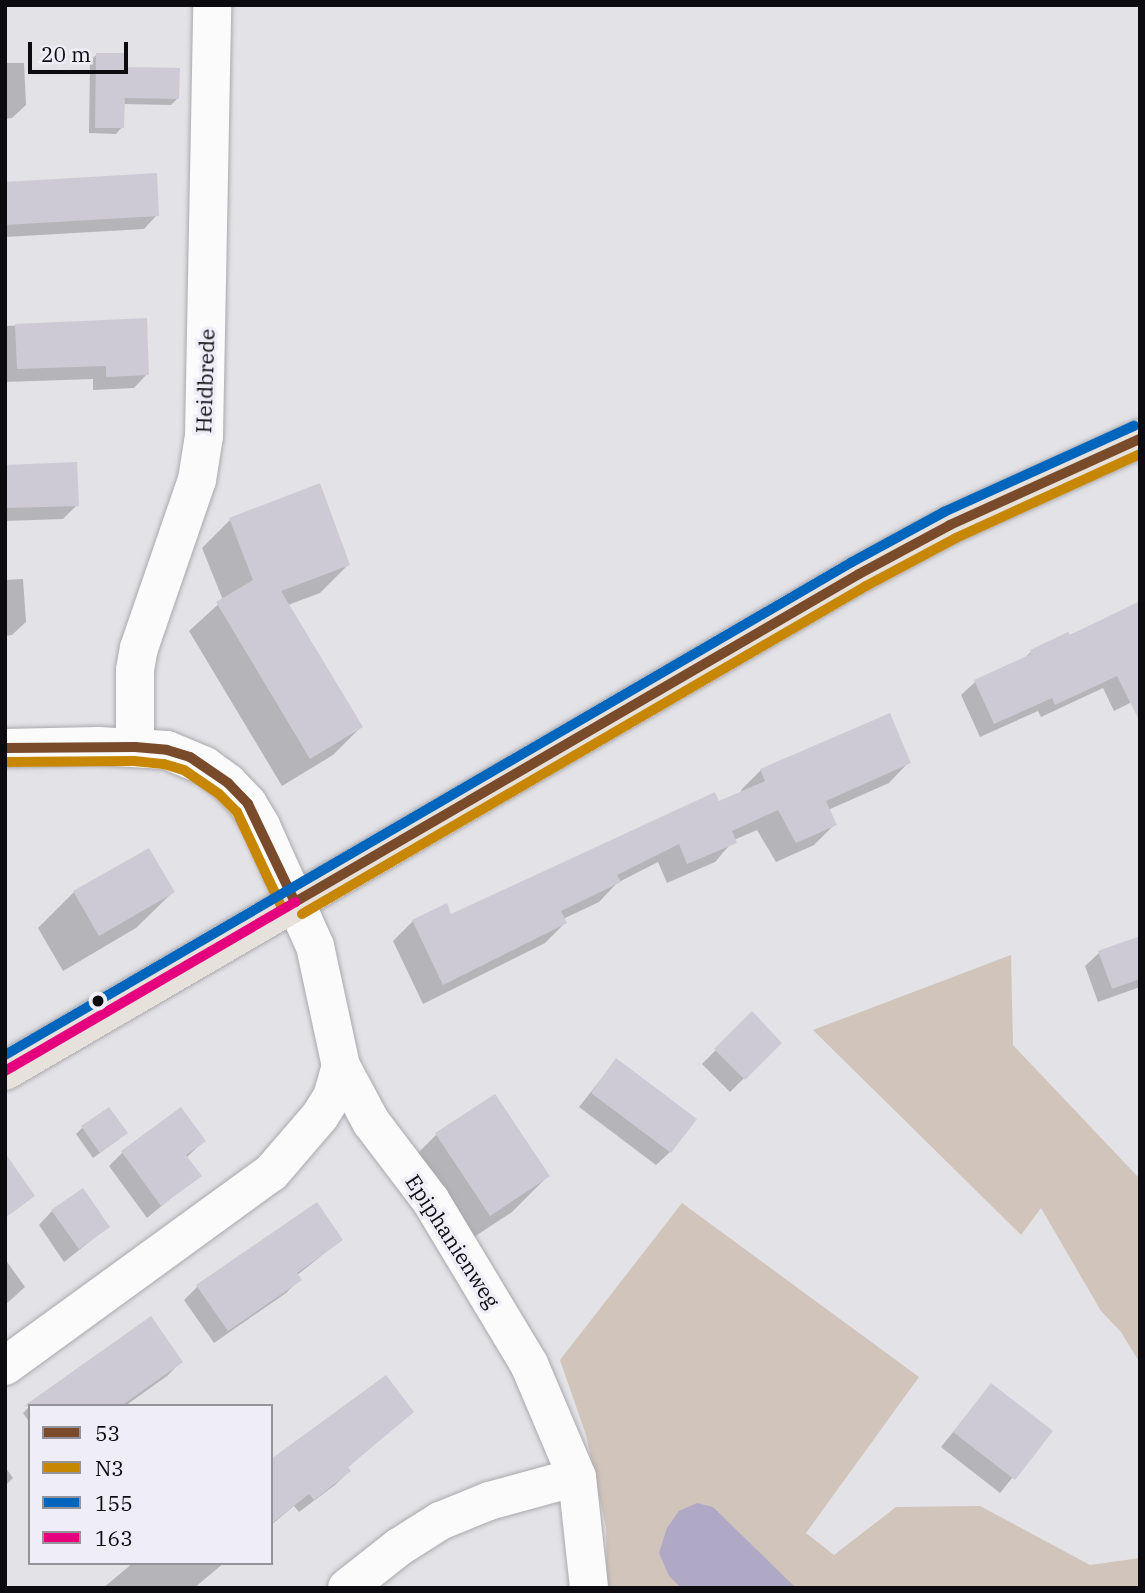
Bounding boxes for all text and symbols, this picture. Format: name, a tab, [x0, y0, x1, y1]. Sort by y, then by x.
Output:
scale bar	[32, 28, 131, 72]
text: 20 m	[41, 40, 91, 68]
street label: Heidbrede	[191, 328, 219, 434]
unlabelled marker	[91, 994, 105, 1008]
street label: Epiphanienweg	[401, 1170, 505, 1312]
legend	[28, 1404, 273, 1565]
text: 53	[95, 1419, 120, 1447]
text: N3	[95, 1454, 124, 1482]
text: 155	[95, 1489, 133, 1517]
text: 163	[95, 1524, 133, 1552]

